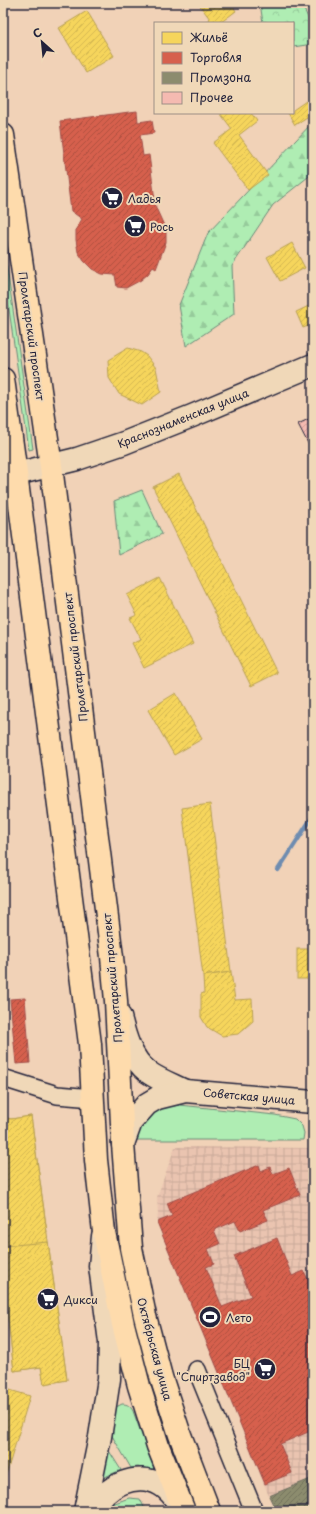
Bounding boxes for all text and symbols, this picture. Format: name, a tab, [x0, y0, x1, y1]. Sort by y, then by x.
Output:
north arrow	[22, 22, 62, 62]
legend	[154, 22, 294, 114]
text: С	[30, 23, 45, 42]
text: Жильё	[189, 28, 228, 46]
text: Торговля	[190, 48, 242, 66]
text: Промзона	[190, 68, 252, 86]
text: Прочее	[190, 88, 234, 106]
supermarket icon: Ладья	[99, 185, 125, 211]
place label: Ладья	[128, 190, 161, 207]
supermarket icon: Рось	[122, 213, 148, 239]
place label: Рось	[150, 218, 174, 235]
street label: Пролетарский проспект	[15, 270, 50, 402]
street label: Краснознаменская улица	[115, 384, 251, 452]
street label: Пролетарский проспект	[59, 591, 91, 723]
street label: Пролетарский проспект	[98, 912, 126, 1043]
street label: Советская улица	[202, 1084, 296, 1108]
supermarket icon: Дикси	[35, 1286, 61, 1312]
place label: Дикси	[63, 1291, 98, 1308]
street label: Октябрьская улица	[133, 1296, 177, 1402]
sports icon: Лето	[197, 1304, 223, 1330]
place label: Лето	[226, 1309, 252, 1326]
place label: БЦ "Спиртзавод"	[176, 1355, 250, 1385]
supermarket icon: БЦ "Спиртзавод"	[252, 1356, 278, 1382]

